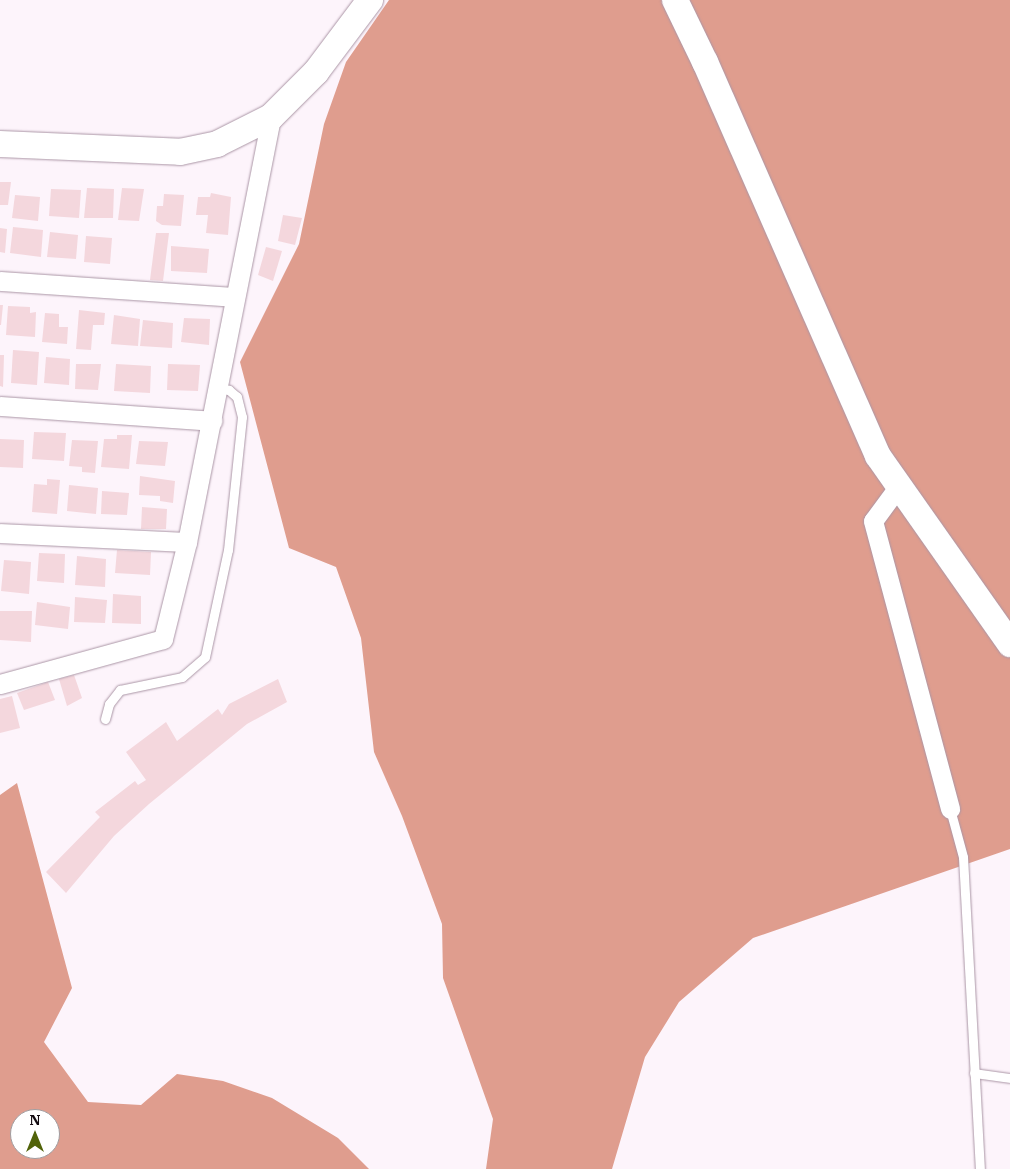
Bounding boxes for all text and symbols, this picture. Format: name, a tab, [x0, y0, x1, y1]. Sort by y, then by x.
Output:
north arrow	[10, 1109, 60, 1159]
text: N	[29, 1111, 41, 1129]

